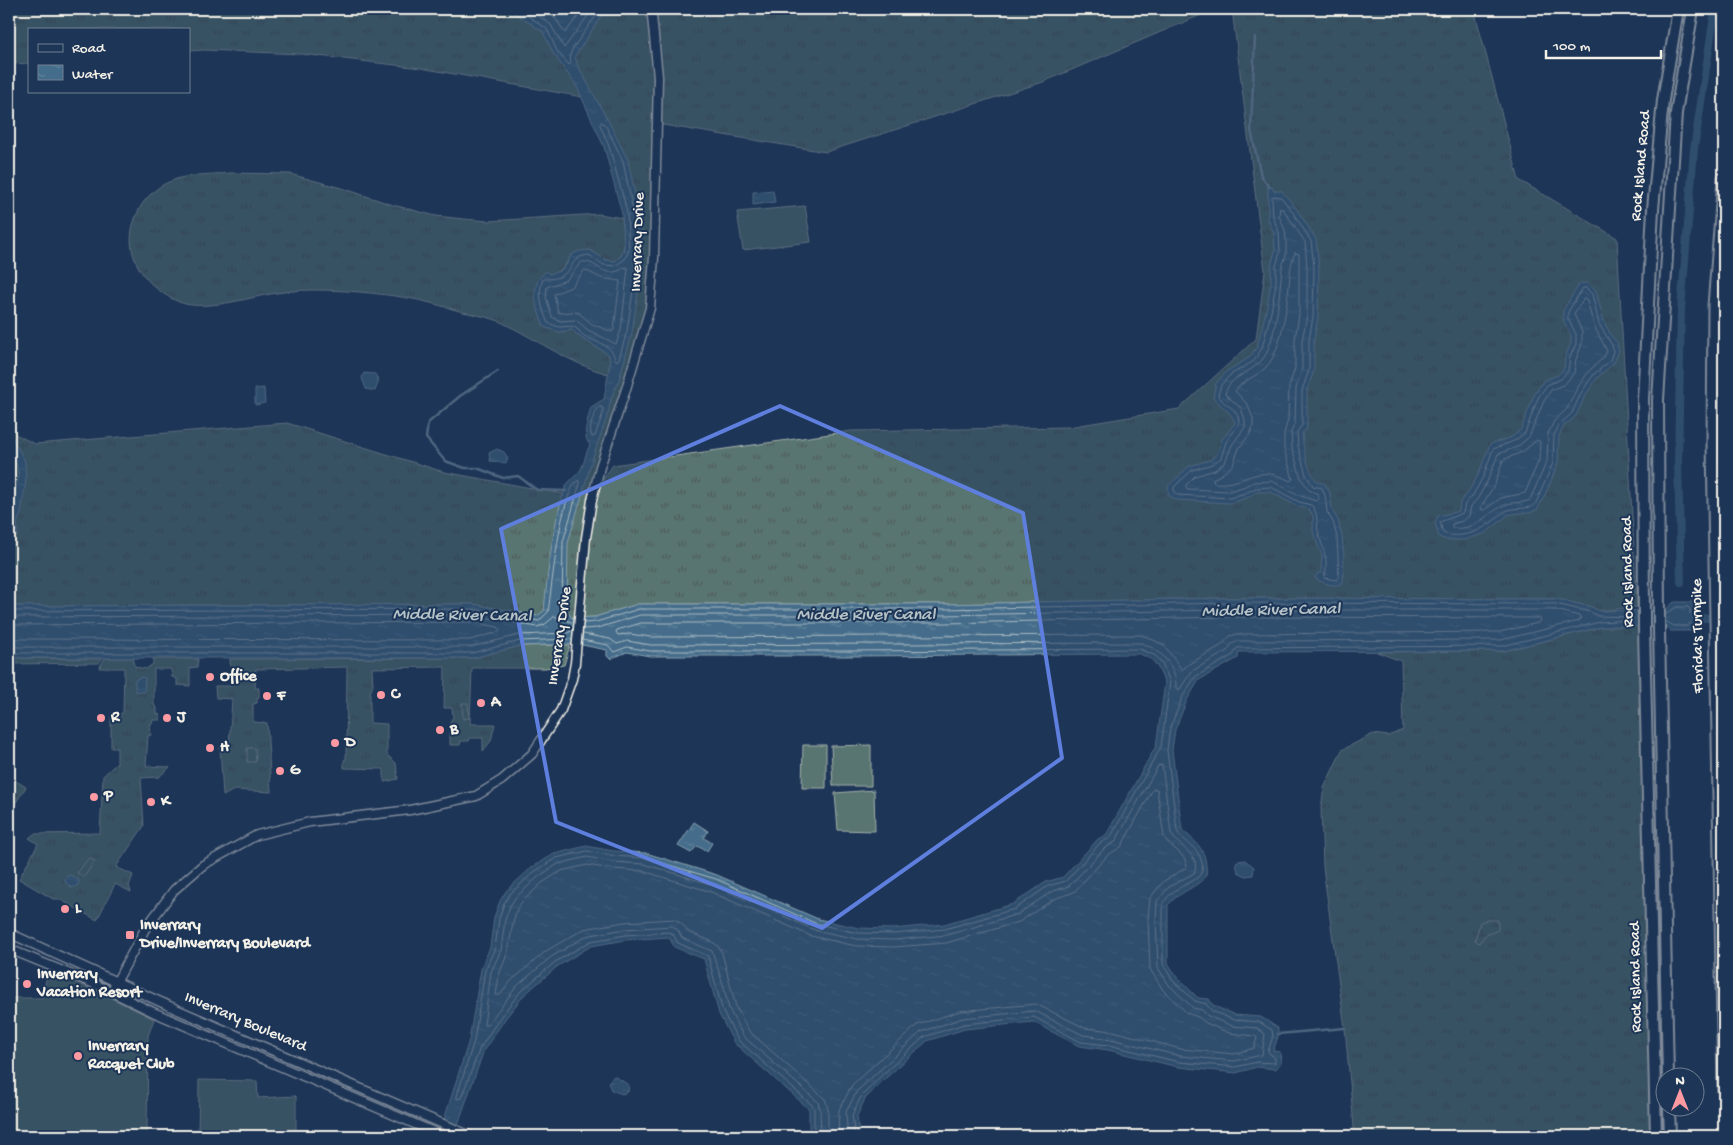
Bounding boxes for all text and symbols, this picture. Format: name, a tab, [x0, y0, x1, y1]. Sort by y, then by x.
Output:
legend	[28, 28, 190, 92]
scale bar	[1546, 28, 1660, 60]
text: 100 m	[1552, 38, 1591, 56]
text: Road	[72, 40, 106, 58]
text: Water	[72, 66, 114, 84]
street label: Rock Island Road	[1628, 108, 1656, 222]
street label: Inverrary Drive	[628, 191, 650, 292]
street label: Rock Island Road	[1619, 515, 1639, 628]
street label: Florida's Turnpike	[1688, 578, 1710, 695]
street label: Inverrary Drive	[545, 585, 577, 686]
water label: Middle River Canal	[1202, 599, 1341, 623]
water label: Middle River Canal	[393, 604, 532, 628]
water label: Middle River Canal	[797, 605, 936, 626]
place label: Office	[220, 667, 257, 687]
marker: Office	[204, 671, 216, 683]
place label: C	[390, 686, 401, 705]
place label: F	[276, 687, 287, 706]
marker: C	[375, 689, 387, 701]
marker: F	[261, 690, 273, 702]
place label: A	[490, 694, 502, 713]
marker: A	[475, 697, 487, 709]
place label: R	[110, 709, 121, 728]
place label: J	[176, 709, 187, 728]
marker: R	[95, 712, 107, 724]
marker: J	[161, 712, 173, 724]
place label: B	[449, 721, 459, 740]
marker: B	[434, 724, 446, 736]
place label: D	[343, 734, 356, 753]
marker: D	[329, 737, 341, 749]
place label: H	[220, 739, 230, 758]
marker: H	[204, 742, 216, 754]
place label: G	[290, 762, 301, 781]
marker: G	[274, 765, 286, 777]
place label: P	[103, 788, 114, 807]
marker: P	[88, 791, 100, 803]
place label: K	[160, 793, 172, 812]
marker: K	[145, 796, 157, 808]
place label: L	[75, 900, 82, 919]
marker: L	[59, 903, 71, 915]
place label: Inverrary Drive/Inverrary Boulevard	[138, 917, 311, 954]
street label: Rock Island Road	[1627, 920, 1647, 1033]
marker: Inverrary Drive/Inverrary Boulevard	[124, 929, 136, 941]
place label: Inverrary Vacation Resort	[36, 966, 143, 1003]
marker: Inverrary Vacation Resort	[21, 978, 33, 990]
street label: Inverrary Boulevard	[181, 989, 311, 1058]
place label: Inverrary Racquet Club	[87, 1038, 175, 1075]
marker: Inverrary Racquet Club	[72, 1050, 84, 1062]
north arrow	[1656, 1068, 1706, 1118]
text: N	[1675, 1073, 1685, 1090]

